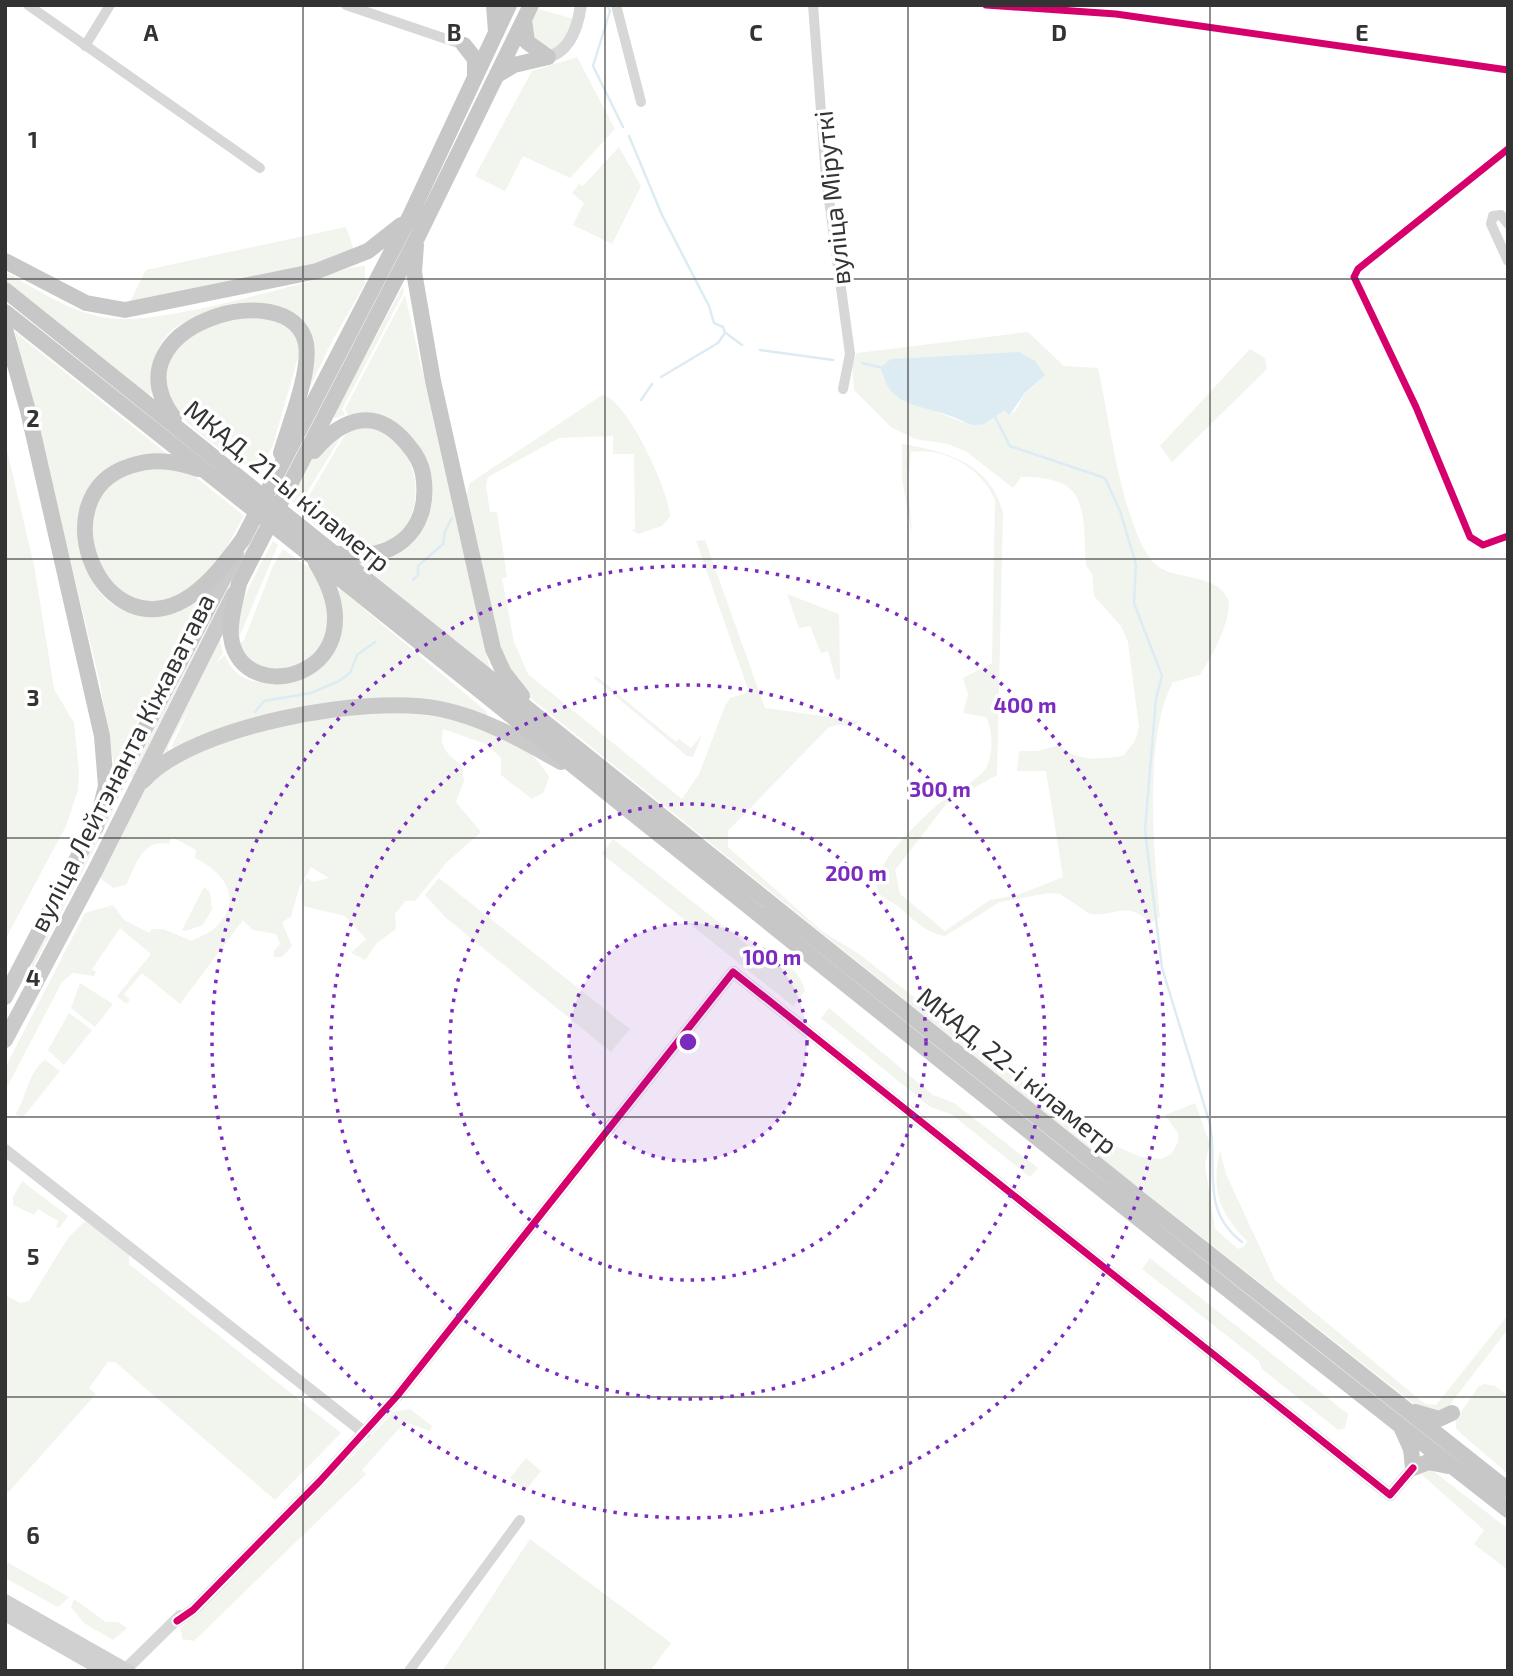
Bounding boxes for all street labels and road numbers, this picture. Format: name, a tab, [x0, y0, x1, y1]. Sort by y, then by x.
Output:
street label: вуліца Міруткі	[806, 109, 857, 287]
street label: МКАД, 21-ы кіламетр	[179, 392, 397, 578]
street label: вуліца Лейтэнанта Кіжаватава	[22, 588, 221, 937]
street label: МКАД, 22-і кіламетр	[912, 980, 1124, 1160]

